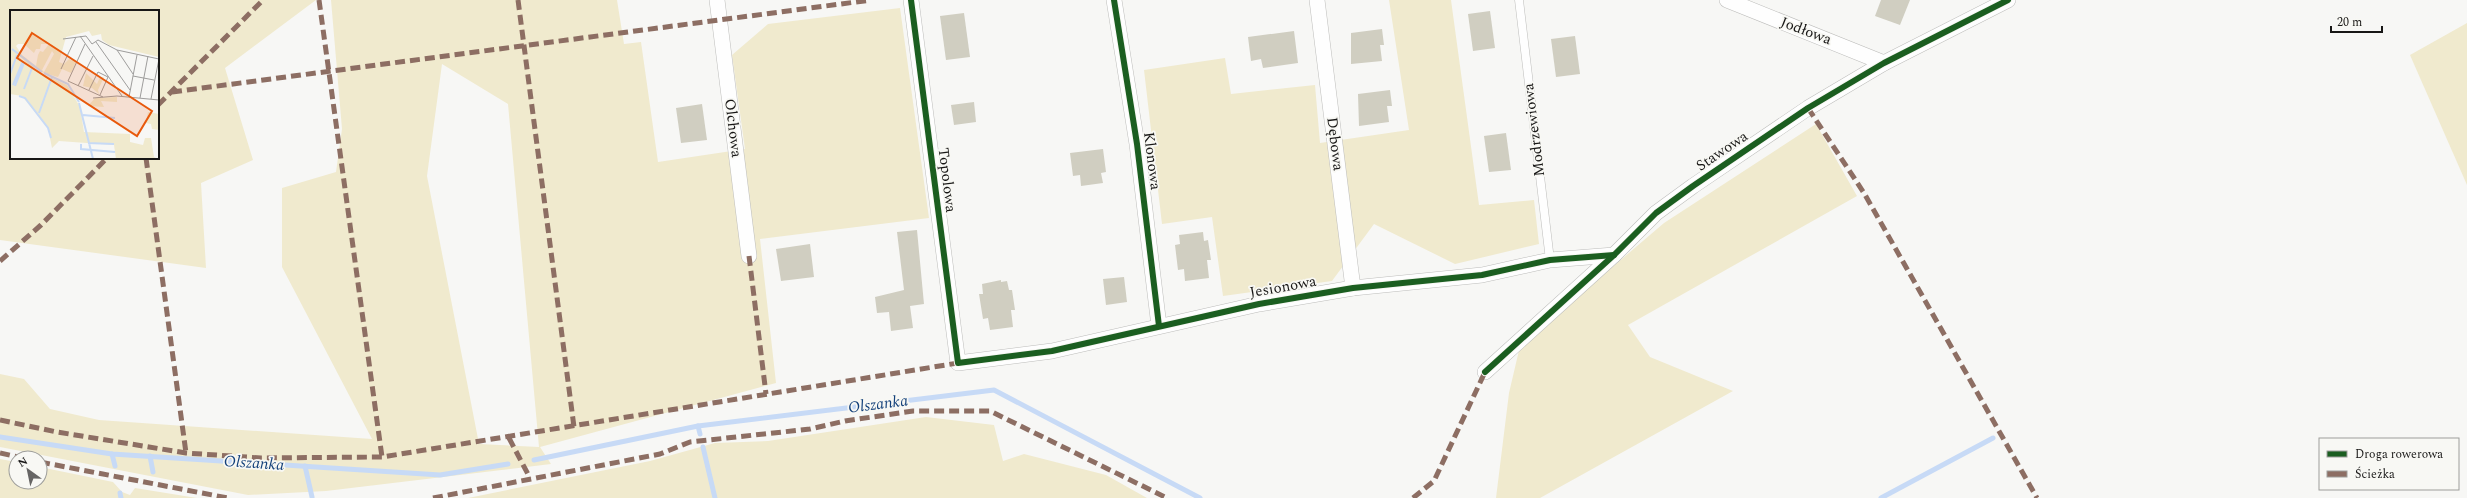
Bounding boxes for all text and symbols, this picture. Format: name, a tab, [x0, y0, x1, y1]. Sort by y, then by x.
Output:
scale bar	[2331, 8, 2382, 34]
inset map	[10, 10, 159, 159]
street label: Jodłowa	[1777, 11, 1836, 52]
text: 20 m	[2337, 13, 2362, 32]
street label: Modrzewiowa	[1517, 81, 1551, 178]
street label: Olchowa	[718, 97, 748, 159]
street label: Dębowa	[1320, 116, 1350, 173]
street label: Stawowa	[1691, 125, 1753, 177]
street label: Klonowa	[1137, 131, 1167, 192]
street label: Topolowa	[932, 146, 962, 214]
street label: Jesionowa	[1248, 270, 1319, 304]
water label: Olszanka	[847, 388, 909, 420]
legend	[2319, 438, 2459, 490]
text: Droga rowerowa	[2355, 445, 2443, 464]
water label: Olszanka	[223, 449, 285, 477]
north arrow	[8, 450, 48, 490]
text: N	[14, 452, 31, 472]
text: Ścieżka	[2355, 465, 2395, 484]

